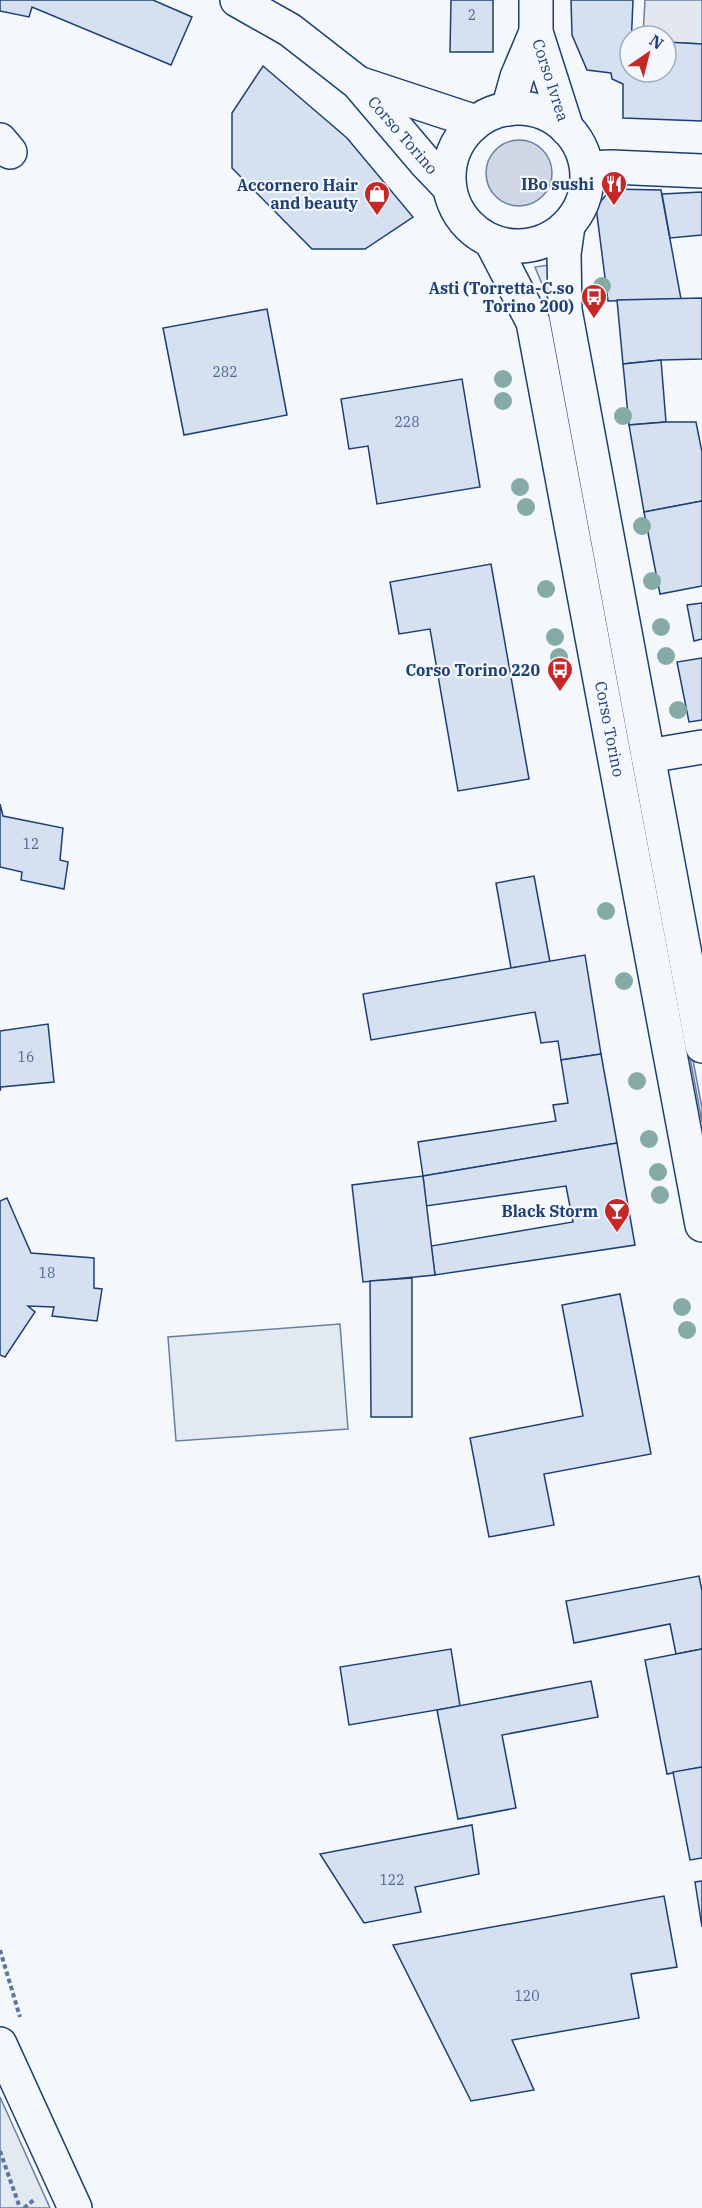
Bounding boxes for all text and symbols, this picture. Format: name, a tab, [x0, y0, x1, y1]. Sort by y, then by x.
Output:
house number: 2	[468, 6, 476, 24]
north arrow	[618, 24, 678, 84]
text: N	[646, 30, 668, 54]
street label: Corso Ivrea	[528, 36, 574, 124]
street label: Corso Torino	[364, 92, 442, 178]
restaurant icon: IBo sushi	[599, 169, 629, 207]
place label: IBo sushi	[521, 174, 594, 194]
place label: Accornero Hair and beauty	[237, 175, 359, 213]
shop icon: Accornero Hair and beauty	[362, 179, 392, 217]
place label: Asti (Torretta-C.so Torino 200)	[429, 278, 574, 316]
bus stop icon: Asti (Torretta-C.so Torino 200)	[579, 282, 609, 320]
house number: 282	[212, 363, 238, 381]
house number: 228	[394, 413, 420, 431]
bus stop icon: Corso Torino 220	[545, 655, 575, 693]
place label: Corso Torino 220	[406, 660, 540, 680]
street label: Corso Torino	[591, 679, 629, 779]
house number: 12	[23, 835, 39, 853]
house number: 16	[18, 1048, 34, 1066]
bar icon: Black Storm	[602, 1196, 632, 1234]
place label: Black Storm	[501, 1201, 598, 1221]
house number: 18	[39, 1264, 55, 1282]
house number: 122	[379, 1871, 405, 1889]
house number: 120	[514, 1987, 540, 2005]

